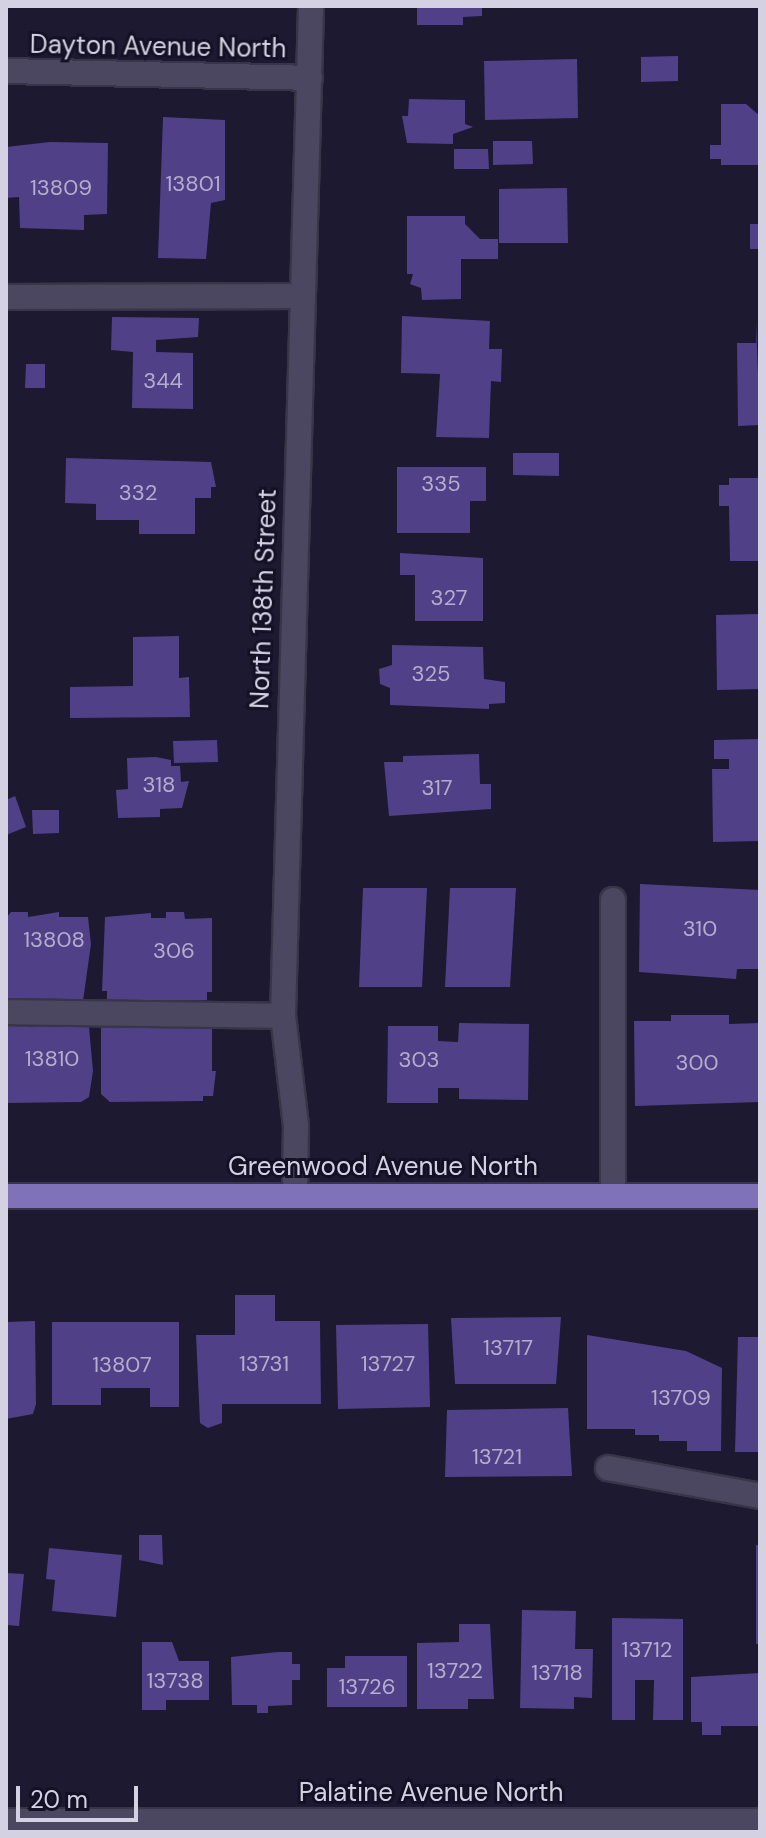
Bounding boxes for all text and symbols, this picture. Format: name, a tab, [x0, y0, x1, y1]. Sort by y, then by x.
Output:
street label: Dayton Avenue North	[29, 29, 287, 65]
house number: 13801	[165, 171, 221, 197]
house number: 13809	[30, 175, 92, 201]
house number: 344	[143, 368, 183, 394]
house number: 335	[421, 471, 461, 497]
house number: 332	[119, 480, 157, 506]
street label: North 138th Street	[245, 488, 283, 710]
house number: 327	[430, 585, 468, 611]
house number: 325	[411, 661, 451, 687]
house number: 318	[143, 772, 175, 798]
house number: 317	[421, 775, 453, 801]
house number: 310	[683, 916, 717, 942]
house number: 13808	[23, 927, 85, 953]
house number: 306	[153, 938, 195, 964]
house number: 13810	[25, 1046, 79, 1072]
house number: 303	[398, 1047, 440, 1073]
house number: 300	[675, 1050, 719, 1076]
street label: Greenwood Avenue North	[228, 1151, 538, 1183]
house number: 13717	[483, 1335, 533, 1361]
house number: 13731	[239, 1351, 289, 1377]
house number: 13727	[361, 1351, 415, 1377]
house number: 13807	[92, 1352, 152, 1378]
house number: 13709	[651, 1385, 711, 1411]
house number: 13721	[472, 1444, 522, 1470]
house number: 13712	[622, 1637, 672, 1663]
house number: 13722	[427, 1658, 483, 1684]
house number: 13718	[531, 1660, 583, 1686]
house number: 13738	[146, 1668, 204, 1694]
house number: 13726	[338, 1674, 396, 1700]
scale bar	[20, 1770, 142, 1820]
street label: Palatine Avenue North	[299, 1777, 563, 1809]
text: 20 m	[30, 1784, 88, 1815]

